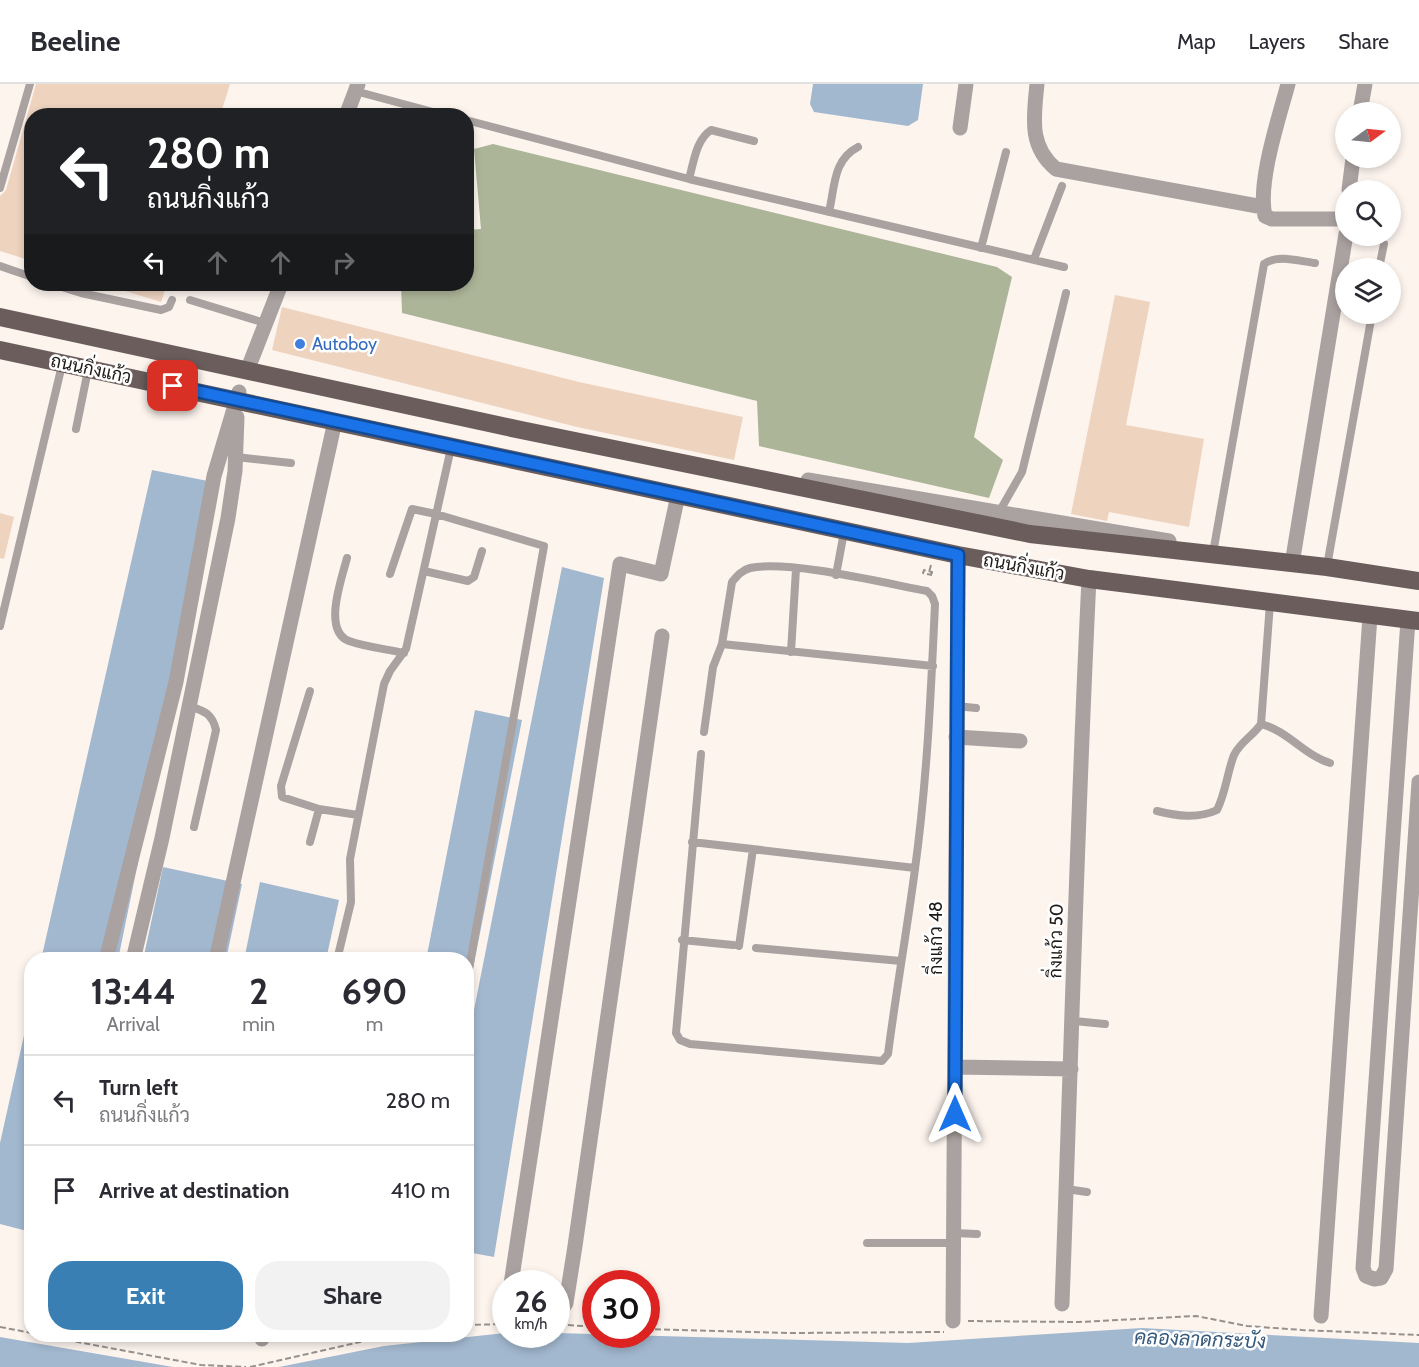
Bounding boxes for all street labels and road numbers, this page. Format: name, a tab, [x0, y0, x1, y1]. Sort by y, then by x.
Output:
street label: ถนนกิ่งแก้ว	[49, 346, 134, 388]
street label: ถนนกิ่งแก้ว	[982, 545, 1067, 585]
street label: กิ่งแก้ว 48	[921, 901, 947, 975]
street label: กิ่งแก้ว 50	[1040, 903, 1068, 979]

